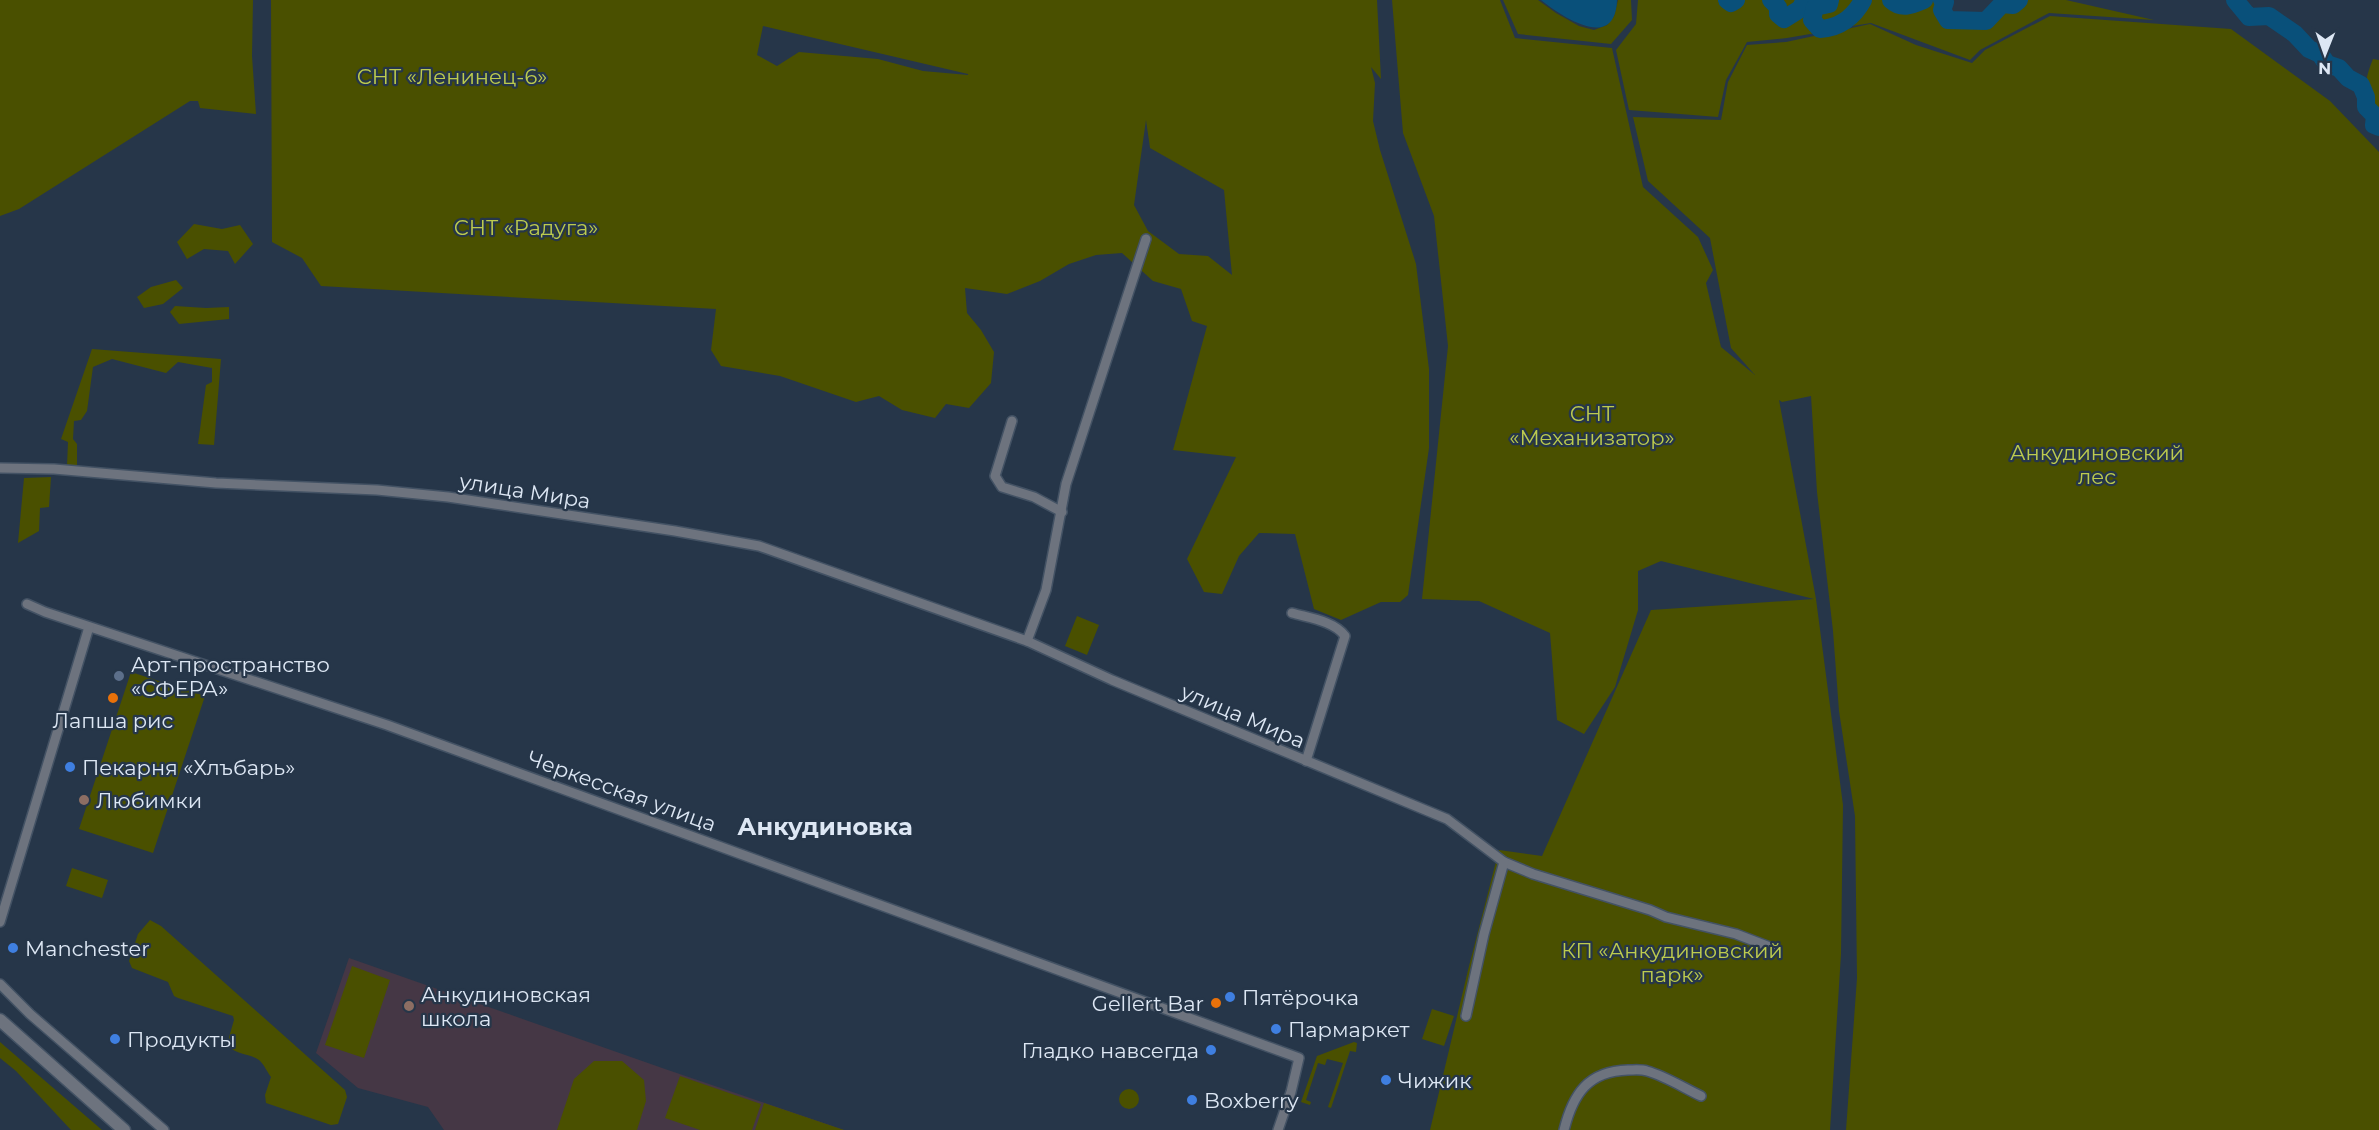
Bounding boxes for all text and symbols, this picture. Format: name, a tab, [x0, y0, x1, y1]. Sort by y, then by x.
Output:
north arrow	[2295, 24, 2355, 84]
text: N	[2318, 59, 2331, 78]
park label: СНТ «Ленинец-6»	[357, 64, 547, 89]
park label: СНТ «Радуга»	[454, 215, 598, 240]
park label: СНТ «Механизатор»	[1509, 401, 1675, 450]
park label: Анкудиновский лес	[2010, 440, 2184, 489]
street label: улица Мира	[457, 468, 592, 514]
place label: Арт-пространство «СФЕРА»	[131, 652, 330, 701]
marker: Арт-пространство «СФЕРА»	[112, 669, 126, 683]
street label: улица Мира	[1176, 678, 1309, 753]
marker: Лапша рис	[106, 691, 120, 705]
place label: Лапша рис	[53, 708, 174, 733]
street label: Черкесская улица	[524, 745, 720, 837]
place label: Пекарня «Хлъбарь»	[82, 755, 295, 780]
marker: Пекарня «Хлъбарь»	[63, 760, 77, 774]
place label: Любимки	[96, 788, 202, 813]
marker: Любимки	[77, 793, 91, 807]
district label: Анкудиновка	[737, 812, 913, 841]
place label: Manchester	[25, 936, 150, 961]
park label: КП «Анкудиновский парк»	[1561, 938, 1783, 987]
marker: Manchester	[6, 941, 20, 955]
place label: Анкудиновская школа	[421, 982, 591, 1031]
place label: Пятёрочка	[1242, 985, 1359, 1010]
marker: Пятёрочка	[1223, 990, 1237, 1004]
place label: Gellert Bar	[1092, 991, 1204, 1016]
marker: Gellert Bar	[1209, 996, 1223, 1010]
marker: Анкудиновская школа	[402, 999, 416, 1013]
place label: Пармаркет	[1288, 1017, 1410, 1042]
marker: Пармаркет	[1269, 1022, 1283, 1036]
place label: Продукты	[127, 1027, 236, 1052]
marker: Продукты	[108, 1032, 122, 1046]
place label: Гладко навсегда	[1021, 1038, 1199, 1063]
marker: Гладко навсегда	[1204, 1043, 1218, 1057]
place label: Чижик	[1398, 1068, 1471, 1093]
marker: Чижик	[1379, 1073, 1393, 1087]
place label: Boxberry	[1204, 1088, 1299, 1113]
marker: Boxberry	[1185, 1093, 1199, 1107]

